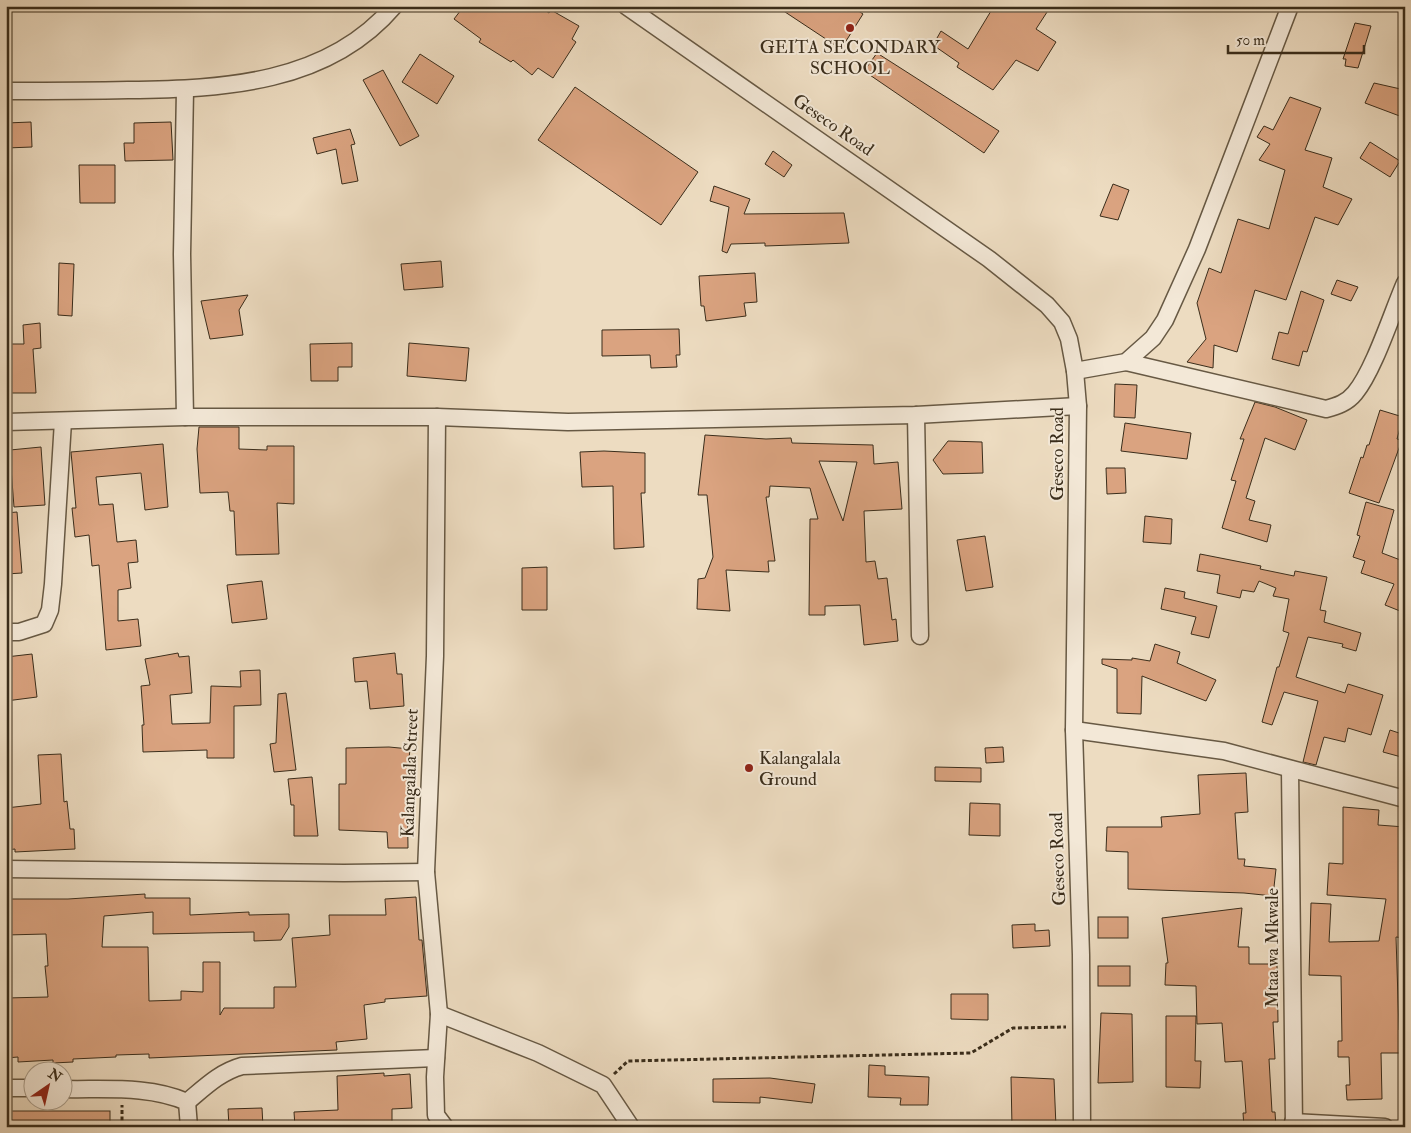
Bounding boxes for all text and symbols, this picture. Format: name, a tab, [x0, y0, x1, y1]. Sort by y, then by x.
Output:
marker: GEITA SECONDARY SCHOOL	[844, 22, 856, 34]
scale bar	[1228, 22, 1365, 54]
text: 50 m	[1236, 31, 1265, 50]
place label: GEITA SECONDARY SCHOOL	[760, 36, 941, 80]
street label: Geseco Road	[788, 89, 878, 161]
street label: Geseco Road	[1046, 407, 1069, 501]
street label: Kalangalala Street	[396, 708, 424, 838]
place label: Kalangalala Ground	[759, 747, 841, 791]
marker: Kalangalala Ground	[743, 762, 755, 774]
street label: Geseco Road	[1045, 812, 1071, 906]
street label: Mtaa wa Mkwale	[1261, 887, 1284, 1008]
north arrow	[22, 1060, 72, 1110]
text: N	[44, 1065, 65, 1086]

